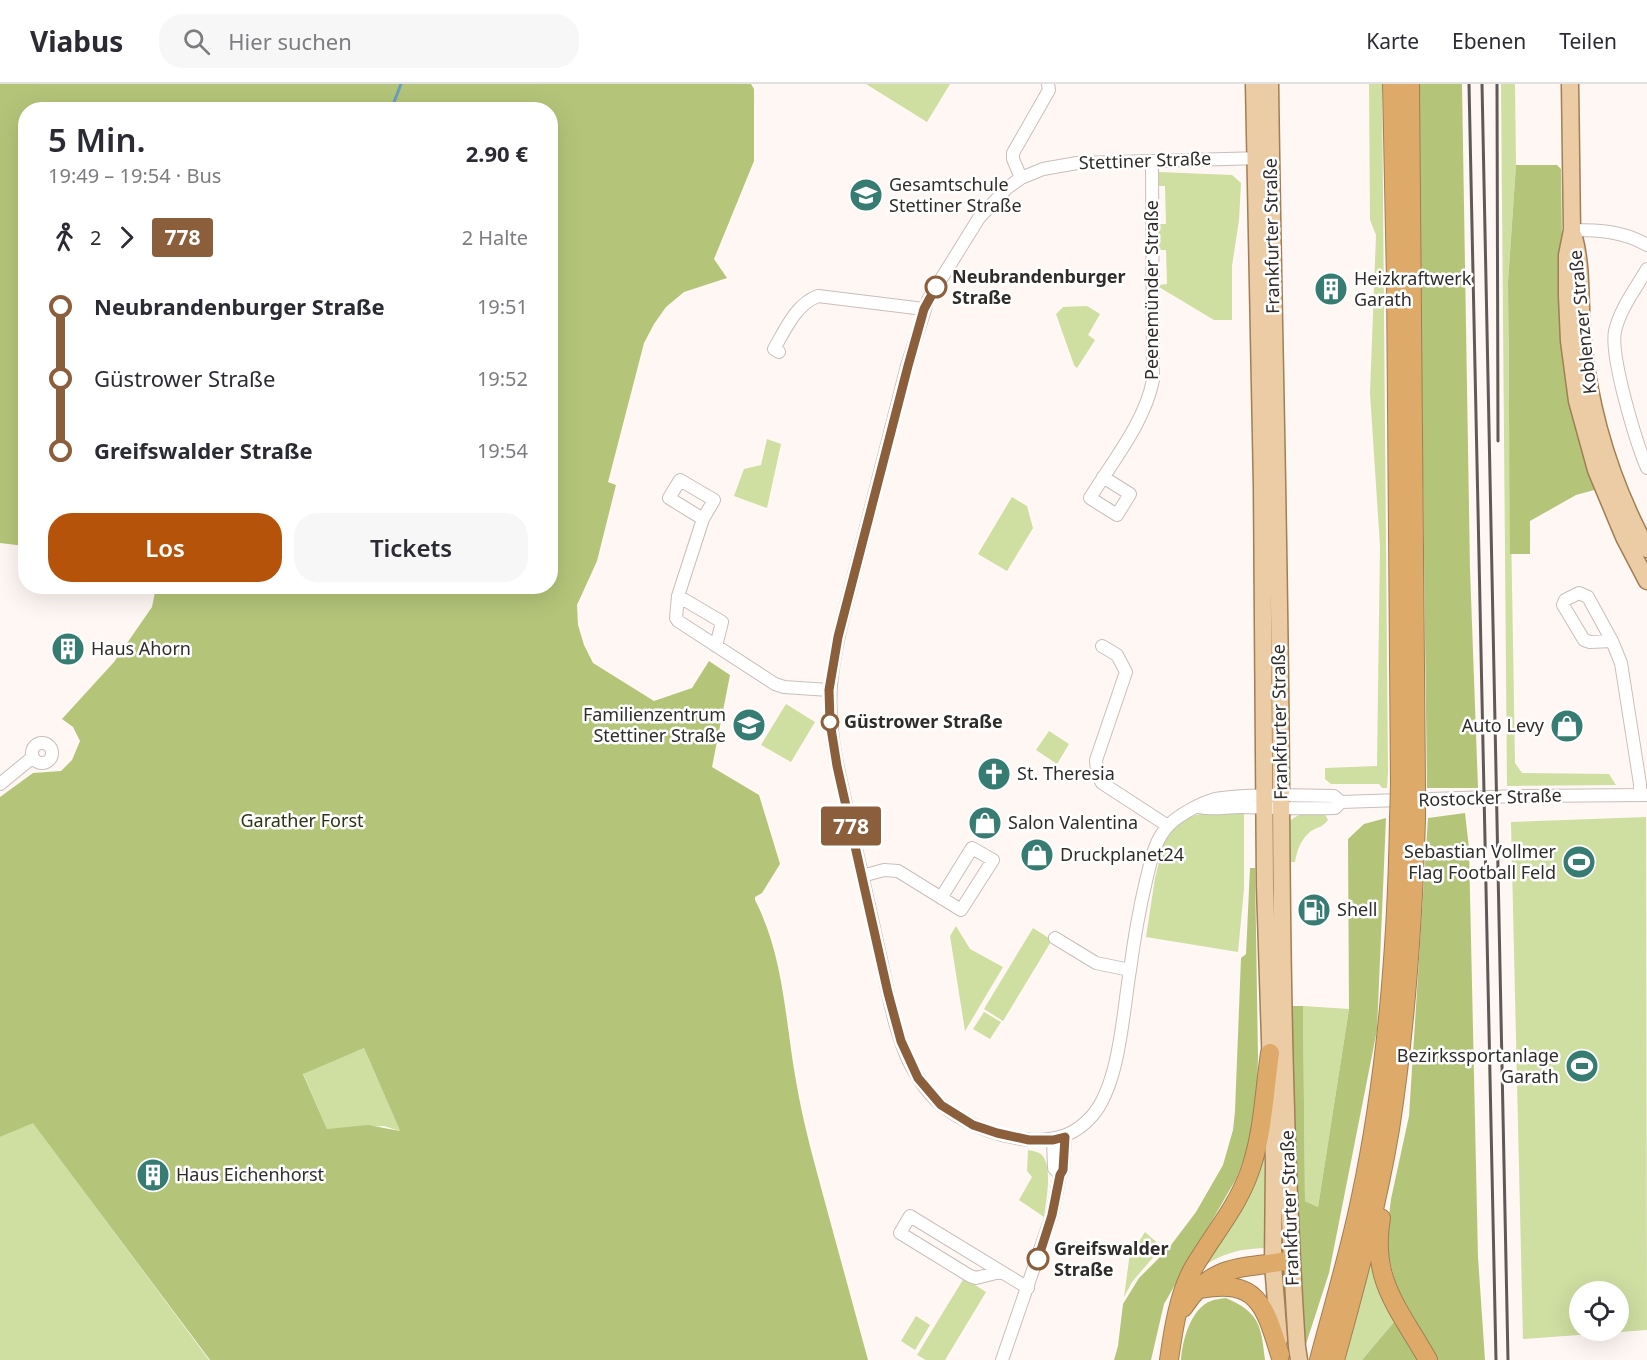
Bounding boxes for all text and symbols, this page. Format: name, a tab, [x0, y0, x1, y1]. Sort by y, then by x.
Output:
search box	[159, 14, 579, 68]
text: Viabus	[30, 22, 123, 60]
icon: search	[180, 25, 213, 58]
text: Hier suchen	[228, 26, 352, 56]
text: Karte	[1366, 27, 1419, 55]
text: Ebenen	[1452, 27, 1526, 55]
text: Teilen	[1559, 27, 1617, 55]
text: 5 Min.	[48, 117, 146, 162]
text: 2.90 €	[466, 138, 528, 168]
street label: Stettiner Straße	[1078, 146, 1212, 174]
street label: Frankfurter Straße	[1258, 158, 1284, 314]
text: 19:49 – 19:54 · Bus	[48, 162, 221, 189]
place label: Gesamtschule Stettiner Straße	[889, 172, 1022, 217]
school or university icon: Gesamtschule Stettiner Straße	[848, 177, 884, 213]
street label: Peenemünder Straße	[1139, 200, 1163, 380]
icon: walk	[48, 221, 81, 254]
icon: forward	[110, 221, 143, 254]
text: 778	[164, 223, 201, 251]
text: 2	[90, 224, 101, 251]
text: 2 Halte	[462, 224, 528, 251]
street label: Koblenzer Straße	[1563, 249, 1602, 395]
place label: Neubrandenburger Straße	[952, 264, 1126, 309]
place label: Heizkraftwerk Garath	[1354, 266, 1472, 311]
building icon: Heizkraftwerk Garath	[1313, 271, 1349, 307]
marker: Neubrandenburger Straße	[925, 276, 947, 298]
text: Neubrandenburger Straße	[94, 291, 385, 321]
text: 19:51	[477, 293, 528, 320]
text: Güstrower Straße	[94, 363, 275, 393]
text: 19:52	[477, 365, 528, 392]
text: Greifswalder Straße	[94, 435, 313, 465]
text: 19:54	[477, 437, 528, 464]
button: Los	[48, 513, 282, 582]
button: Tickets	[294, 513, 528, 582]
building icon: Haus Ahorn	[50, 631, 86, 667]
place label: Haus Ahorn	[91, 636, 191, 660]
street label: Frankfurter Straße	[1266, 644, 1292, 800]
place label: Familienzentrum Stettiner Straße	[583, 702, 726, 747]
school or university icon: Familienzentrum Stettiner Straße	[731, 707, 767, 743]
shop icon: Auto Levy	[1549, 708, 1585, 744]
place label: Güstrower Straße	[844, 709, 1003, 733]
marker: Güstrower Straße	[821, 713, 839, 731]
place label: Auto Levy	[1462, 713, 1545, 737]
church icon: St. Theresia	[976, 756, 1012, 792]
place label: St. Theresia	[1017, 761, 1115, 785]
street label: Rostocker Straße	[1418, 783, 1562, 812]
shop icon: Salon Valentina	[967, 805, 1003, 841]
line badge: 778	[816, 806, 886, 846]
park label: Garather Forst	[240, 808, 364, 832]
place label: Salon Valentina	[1008, 810, 1138, 834]
text: 778	[833, 812, 869, 840]
shop icon: Druckplanet24	[1019, 837, 1055, 873]
place label: Sebastian Vollmer Flag Football Feld	[1404, 839, 1557, 884]
place label: Druckplanet24	[1060, 842, 1184, 866]
sports icon: Sebastian Vollmer Flag Football Feld	[1561, 844, 1597, 880]
fuel station icon: Shell	[1296, 892, 1332, 928]
place label: Shell	[1337, 897, 1377, 921]
place label: Bezirkssportanlage Garath	[1397, 1043, 1559, 1088]
sports icon: Bezirkssportanlage Garath	[1564, 1048, 1600, 1084]
street label: Frankfurter Straße	[1274, 1130, 1304, 1286]
building icon: Haus Eichenhorst	[135, 1157, 171, 1193]
place label: Haus Eichenhorst	[176, 1162, 325, 1186]
place label: Greifswalder Straße	[1054, 1236, 1169, 1281]
marker: Greifswalder Straße	[1027, 1248, 1049, 1270]
map controls	[1569, 1281, 1629, 1341]
button: locate	[1569, 1281, 1629, 1341]

